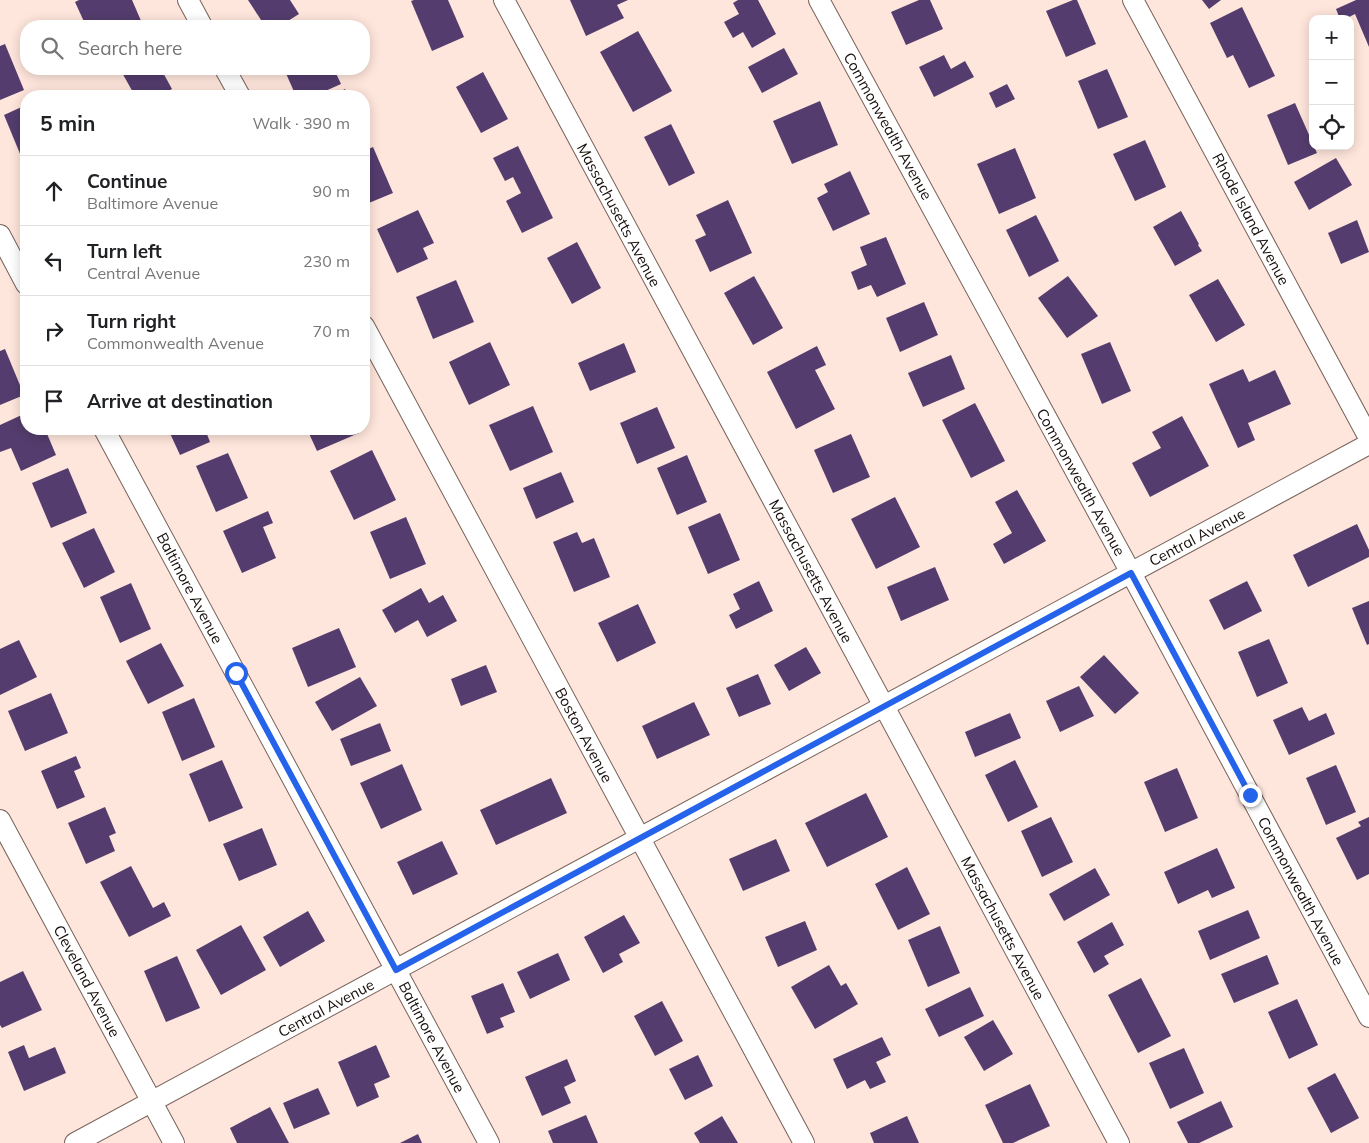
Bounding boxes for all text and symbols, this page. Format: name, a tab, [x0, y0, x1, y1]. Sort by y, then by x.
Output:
map controls	[1309, 15, 1354, 150]
button: +	[1309, 15, 1354, 60]
search box	[20, 20, 370, 75]
icon: search	[38, 34, 66, 62]
text: Search here	[78, 36, 182, 60]
street label: Commonwealth Avenue	[840, 49, 936, 203]
button: −	[1309, 60, 1354, 105]
button: locate	[1309, 105, 1354, 150]
text: 5 min	[40, 110, 95, 136]
text: Walk · 390 m	[252, 113, 350, 133]
street label: Massachusetts Avenue	[573, 140, 665, 290]
street label: Rhode Island Avenue	[1208, 150, 1294, 288]
text: Continue	[87, 169, 167, 193]
icon: ahead	[40, 177, 68, 205]
text: 90 m	[313, 181, 350, 201]
text: Baltimore Avenue	[87, 193, 218, 213]
text: Turn left	[87, 239, 162, 263]
icon: left	[40, 247, 68, 275]
text: 230 m	[303, 251, 350, 271]
text: Central Avenue	[87, 263, 200, 283]
text: Turn right	[87, 309, 176, 333]
icon: right	[40, 317, 68, 345]
text: 70 m	[313, 321, 350, 341]
text: Commonwealth Avenue	[87, 333, 264, 353]
icon: arrive	[40, 387, 68, 415]
text: Arrive at destination	[87, 389, 273, 413]
street label: Commonwealth Avenue	[1033, 405, 1129, 559]
street label: Massachusetts Avenue	[765, 496, 857, 646]
street label: Central Avenue	[1146, 504, 1248, 570]
street label: Baltimore Avenue	[153, 529, 227, 647]
route start	[225, 662, 248, 685]
street label: Boston Avenue	[551, 684, 617, 786]
route end	[1239, 784, 1262, 807]
street label: Commonwealth Avenue	[1254, 813, 1348, 969]
street label: Massachusetts Avenue	[957, 853, 1049, 1003]
street label: Cleveland Avenue	[49, 922, 125, 1040]
street label: Central Avenue	[275, 975, 377, 1041]
street label: Baltimore Avenue	[395, 978, 469, 1096]

